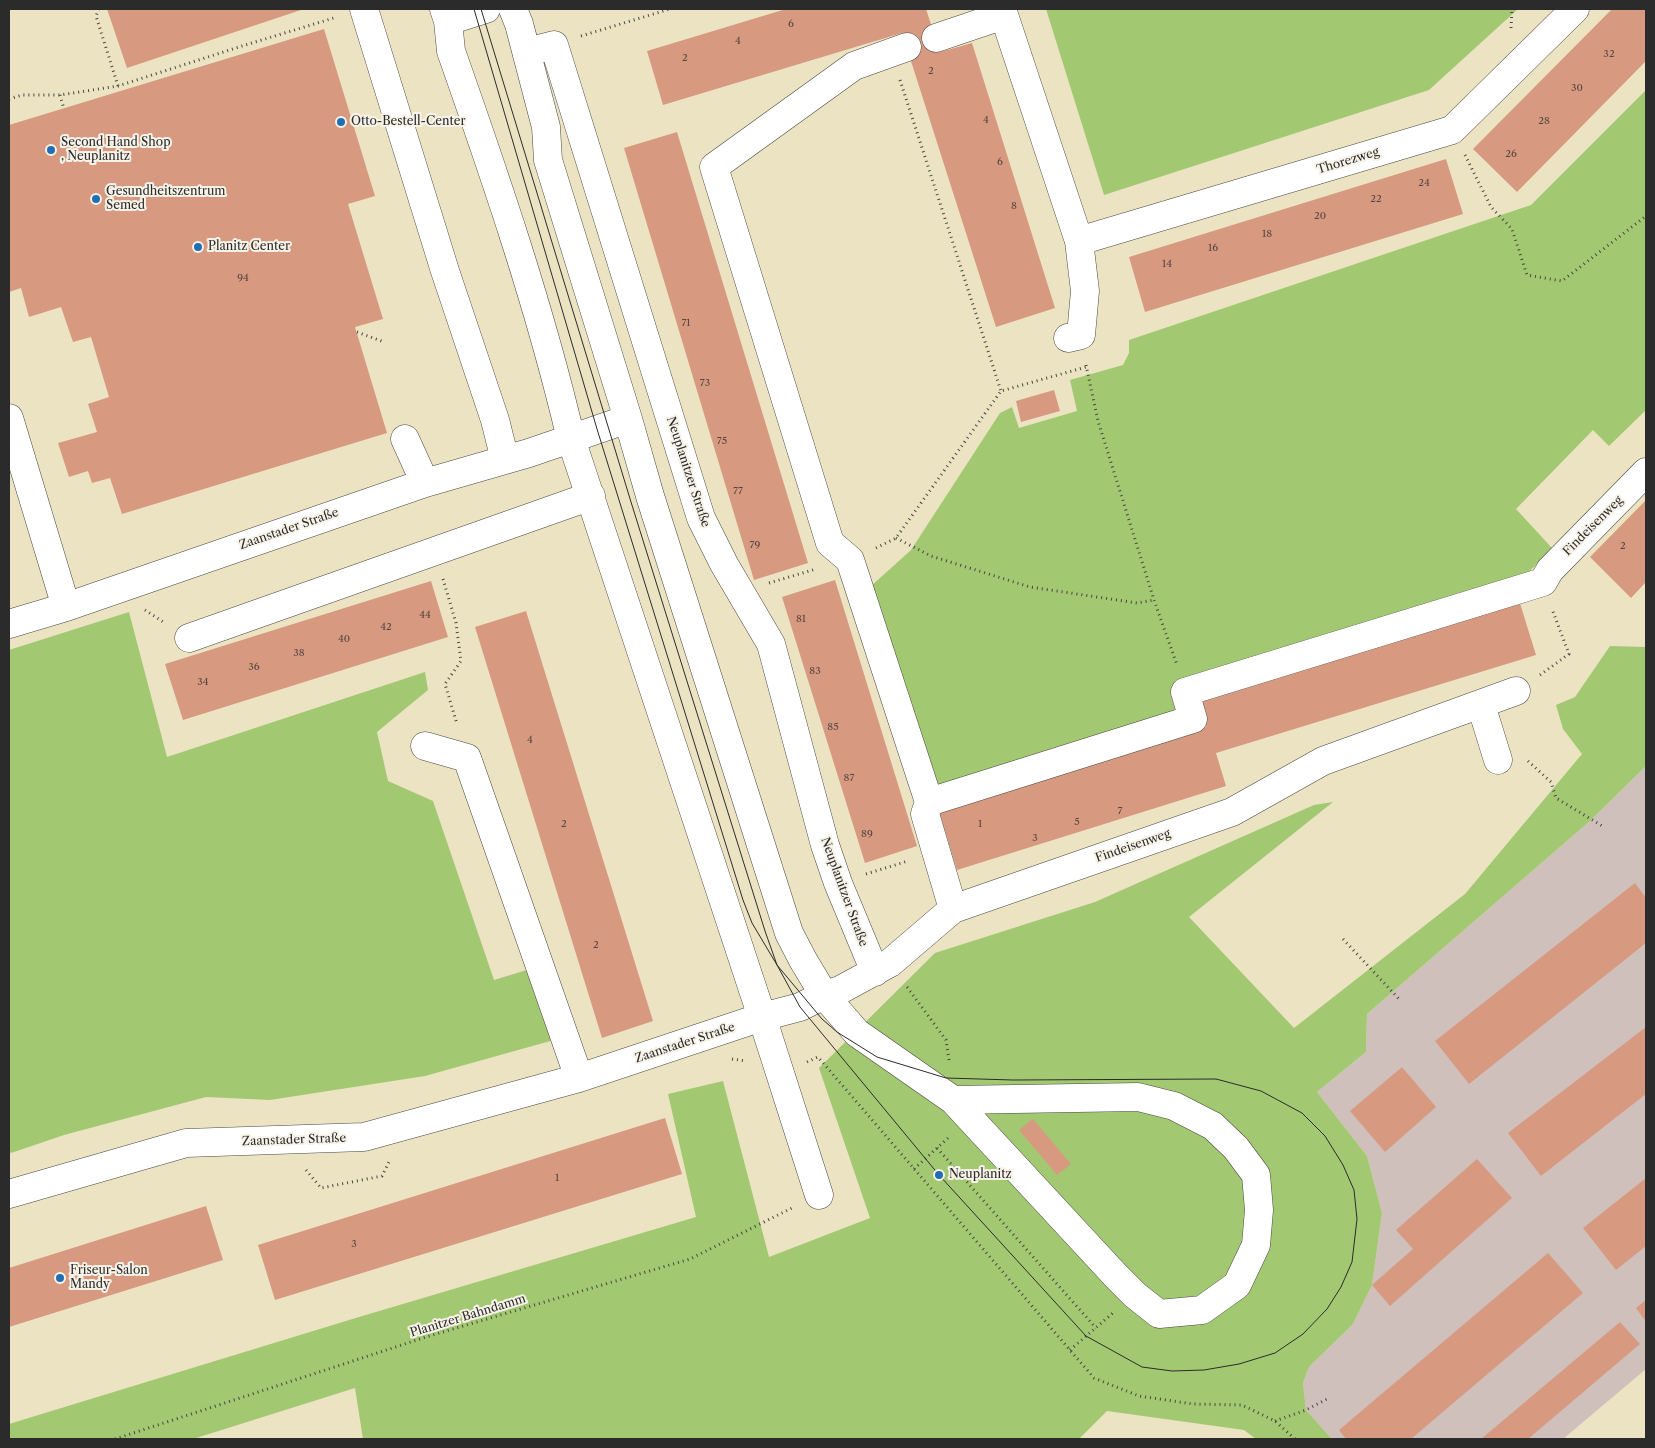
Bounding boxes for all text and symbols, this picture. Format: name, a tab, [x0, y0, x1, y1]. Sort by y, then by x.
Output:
house number: 6	[788, 18, 794, 30]
house number: 4	[735, 35, 741, 47]
house number: 32	[1603, 48, 1615, 60]
house number: 2	[682, 52, 688, 64]
house number: 2	[928, 65, 934, 77]
house number: 30	[1571, 82, 1583, 94]
house number: 4	[983, 114, 989, 126]
place label: Otto-Bestell-Center	[351, 115, 466, 129]
house number: 28	[1538, 115, 1550, 127]
marker: Otto-Bestell-Center	[335, 116, 347, 128]
place label: Second Hand Shop , Neuplanitz	[61, 136, 171, 164]
marker: Second Hand Shop , Neuplanitz	[45, 144, 57, 156]
street label: Thorezweg	[1315, 145, 1381, 177]
house number: 26	[1505, 148, 1517, 160]
house number: 6	[997, 156, 1003, 168]
house number: 24	[1418, 177, 1430, 189]
place label: Gesundheitszentrum Semed	[106, 185, 225, 213]
marker: Gesundheitszentrum Semed	[90, 193, 102, 205]
house number: 22	[1370, 193, 1382, 205]
house number: 8	[1011, 200, 1017, 212]
house number: 20	[1314, 210, 1326, 222]
house number: 18	[1262, 228, 1272, 240]
place label: Planitz Center	[208, 240, 290, 254]
marker: Planitz Center	[192, 241, 204, 253]
house number: 16	[1208, 242, 1218, 254]
house number: 14	[1162, 258, 1172, 270]
house number: 94	[237, 272, 249, 284]
house number: 71	[681, 317, 691, 329]
house number: 73	[700, 377, 710, 389]
street label: Neuplanitzer Straße	[663, 415, 713, 529]
house number: 75	[717, 435, 727, 447]
house number: 77	[733, 485, 743, 497]
street label: Findeisenweg	[1560, 493, 1626, 559]
street label: Zaanstader Straße	[237, 505, 341, 553]
house number: 79	[750, 539, 760, 551]
house number: 2	[1620, 540, 1626, 552]
house number: 44	[419, 609, 431, 621]
house number: 81	[796, 613, 806, 625]
house number: 42	[380, 621, 392, 633]
house number: 40	[338, 633, 350, 645]
house number: 38	[293, 647, 305, 659]
house number: 36	[248, 661, 260, 673]
house number: 83	[809, 665, 821, 677]
house number: 34	[197, 676, 209, 688]
house number: 85	[827, 721, 839, 733]
house number: 4	[527, 734, 533, 746]
house number: 87	[844, 772, 854, 784]
house number: 7	[1118, 805, 1122, 817]
house number: 5	[1074, 816, 1080, 828]
house number: 2	[561, 818, 567, 830]
house number: 1	[978, 818, 982, 830]
street label: Findeisenweg	[1094, 826, 1172, 866]
house number: 89	[861, 828, 873, 840]
house number: 3	[1032, 832, 1038, 844]
street label: Neuplanitzer Straße	[817, 835, 871, 949]
house number: 2	[593, 939, 599, 951]
street label: Zaanstader Straße	[633, 1020, 737, 1066]
street label: Zaanstader Straße	[242, 1131, 346, 1149]
place label: Neuplanitz	[949, 1168, 1012, 1182]
marker: Neuplanitz	[933, 1169, 945, 1181]
house number: 1	[555, 1172, 559, 1184]
house number: 3	[351, 1238, 357, 1250]
place label: Friseur-Salon Mandy	[70, 1264, 148, 1292]
marker: Friseur-Salon Mandy	[54, 1272, 66, 1284]
street label: Planitzer Bahndamm	[408, 1292, 528, 1340]

